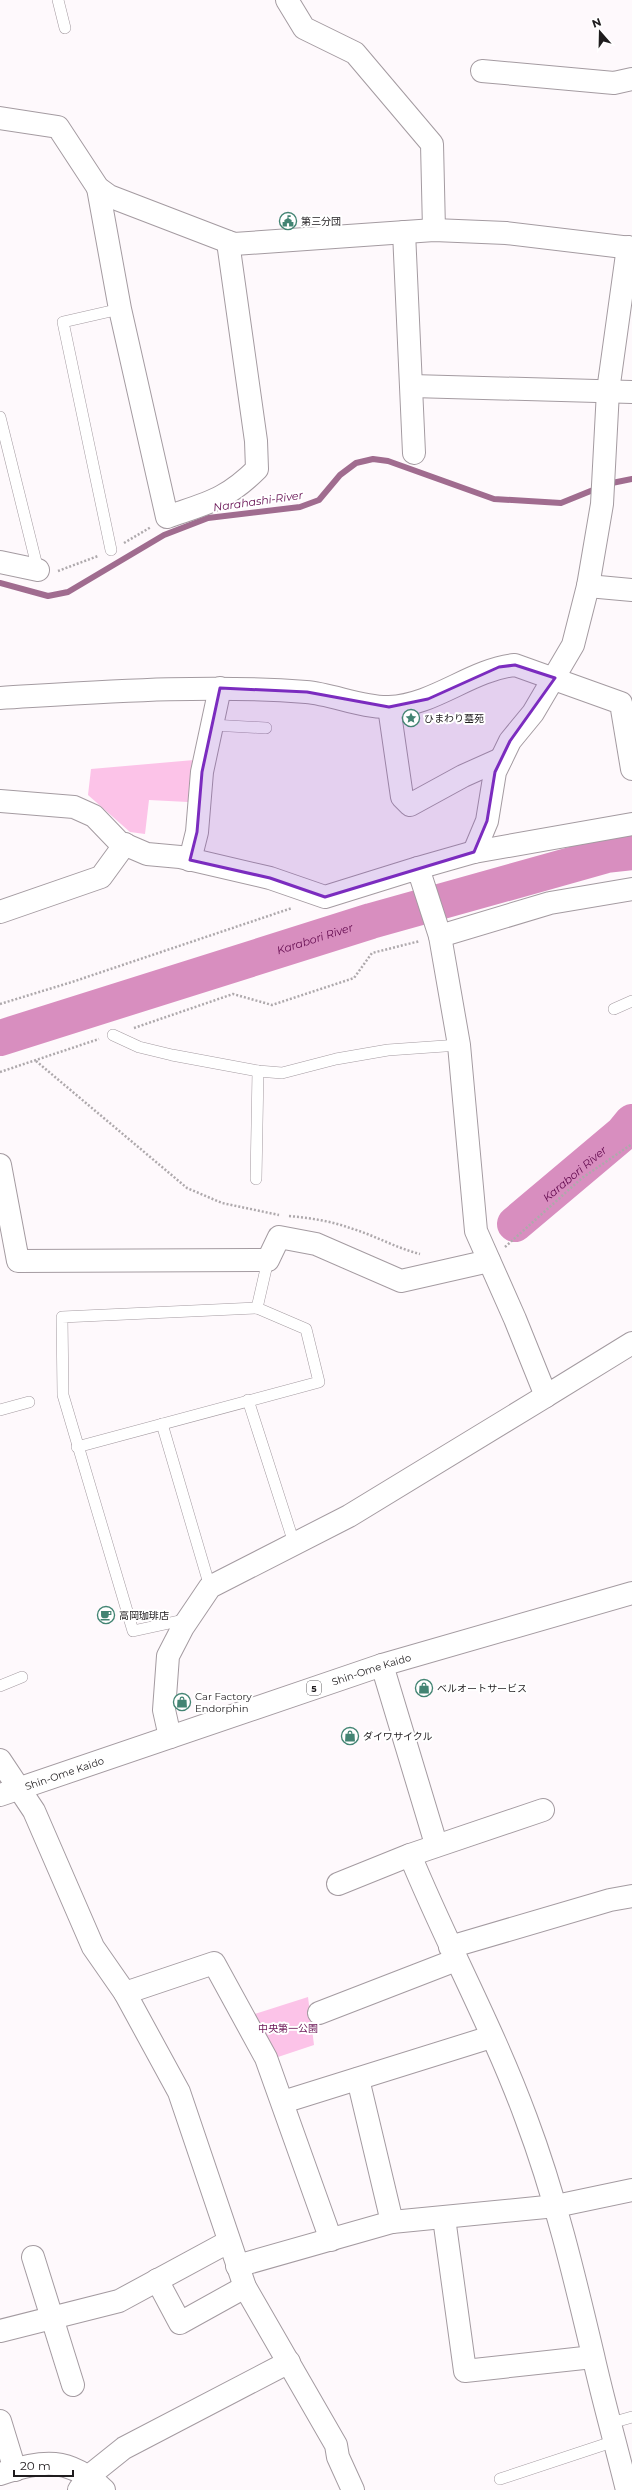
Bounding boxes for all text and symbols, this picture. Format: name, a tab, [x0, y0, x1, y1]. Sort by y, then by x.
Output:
north arrow	[580, 12, 620, 52]
text: N	[590, 15, 603, 31]
public building icon: 第三分団	[278, 211, 298, 231]
place label: 第三分団	[301, 215, 341, 228]
water label: Narahashi-River	[212, 488, 304, 514]
place icon: ひまわり墓苑	[401, 708, 421, 728]
place label: ひまわり墓苑	[424, 712, 484, 725]
water label: Karabori River	[275, 920, 355, 957]
water label: Karabori River	[540, 1143, 610, 1205]
cafe icon: 高岡珈琲店	[96, 1605, 116, 1625]
place label: 高岡珈琲店	[119, 1609, 169, 1622]
street label: Shin-Ome Kaido	[330, 1651, 412, 1688]
shop icon: ベルオートサービス	[414, 1678, 434, 1698]
road number: 5	[307, 1681, 321, 1695]
place label: ベルオートサービス	[437, 1682, 527, 1695]
place label: Car Factory Endorphin	[195, 1690, 252, 1715]
shop icon: Car Factory Endorphin	[172, 1692, 192, 1712]
shop icon: ダイワサイクル	[340, 1726, 360, 1746]
place label: ダイワサイクル	[363, 1730, 433, 1743]
street label: Shin-Ome Kaido	[23, 1754, 106, 1793]
park label: 中央第一公園	[258, 2022, 318, 2035]
scale bar	[14, 2452, 73, 2478]
text: 20 m	[20, 2458, 51, 2473]

